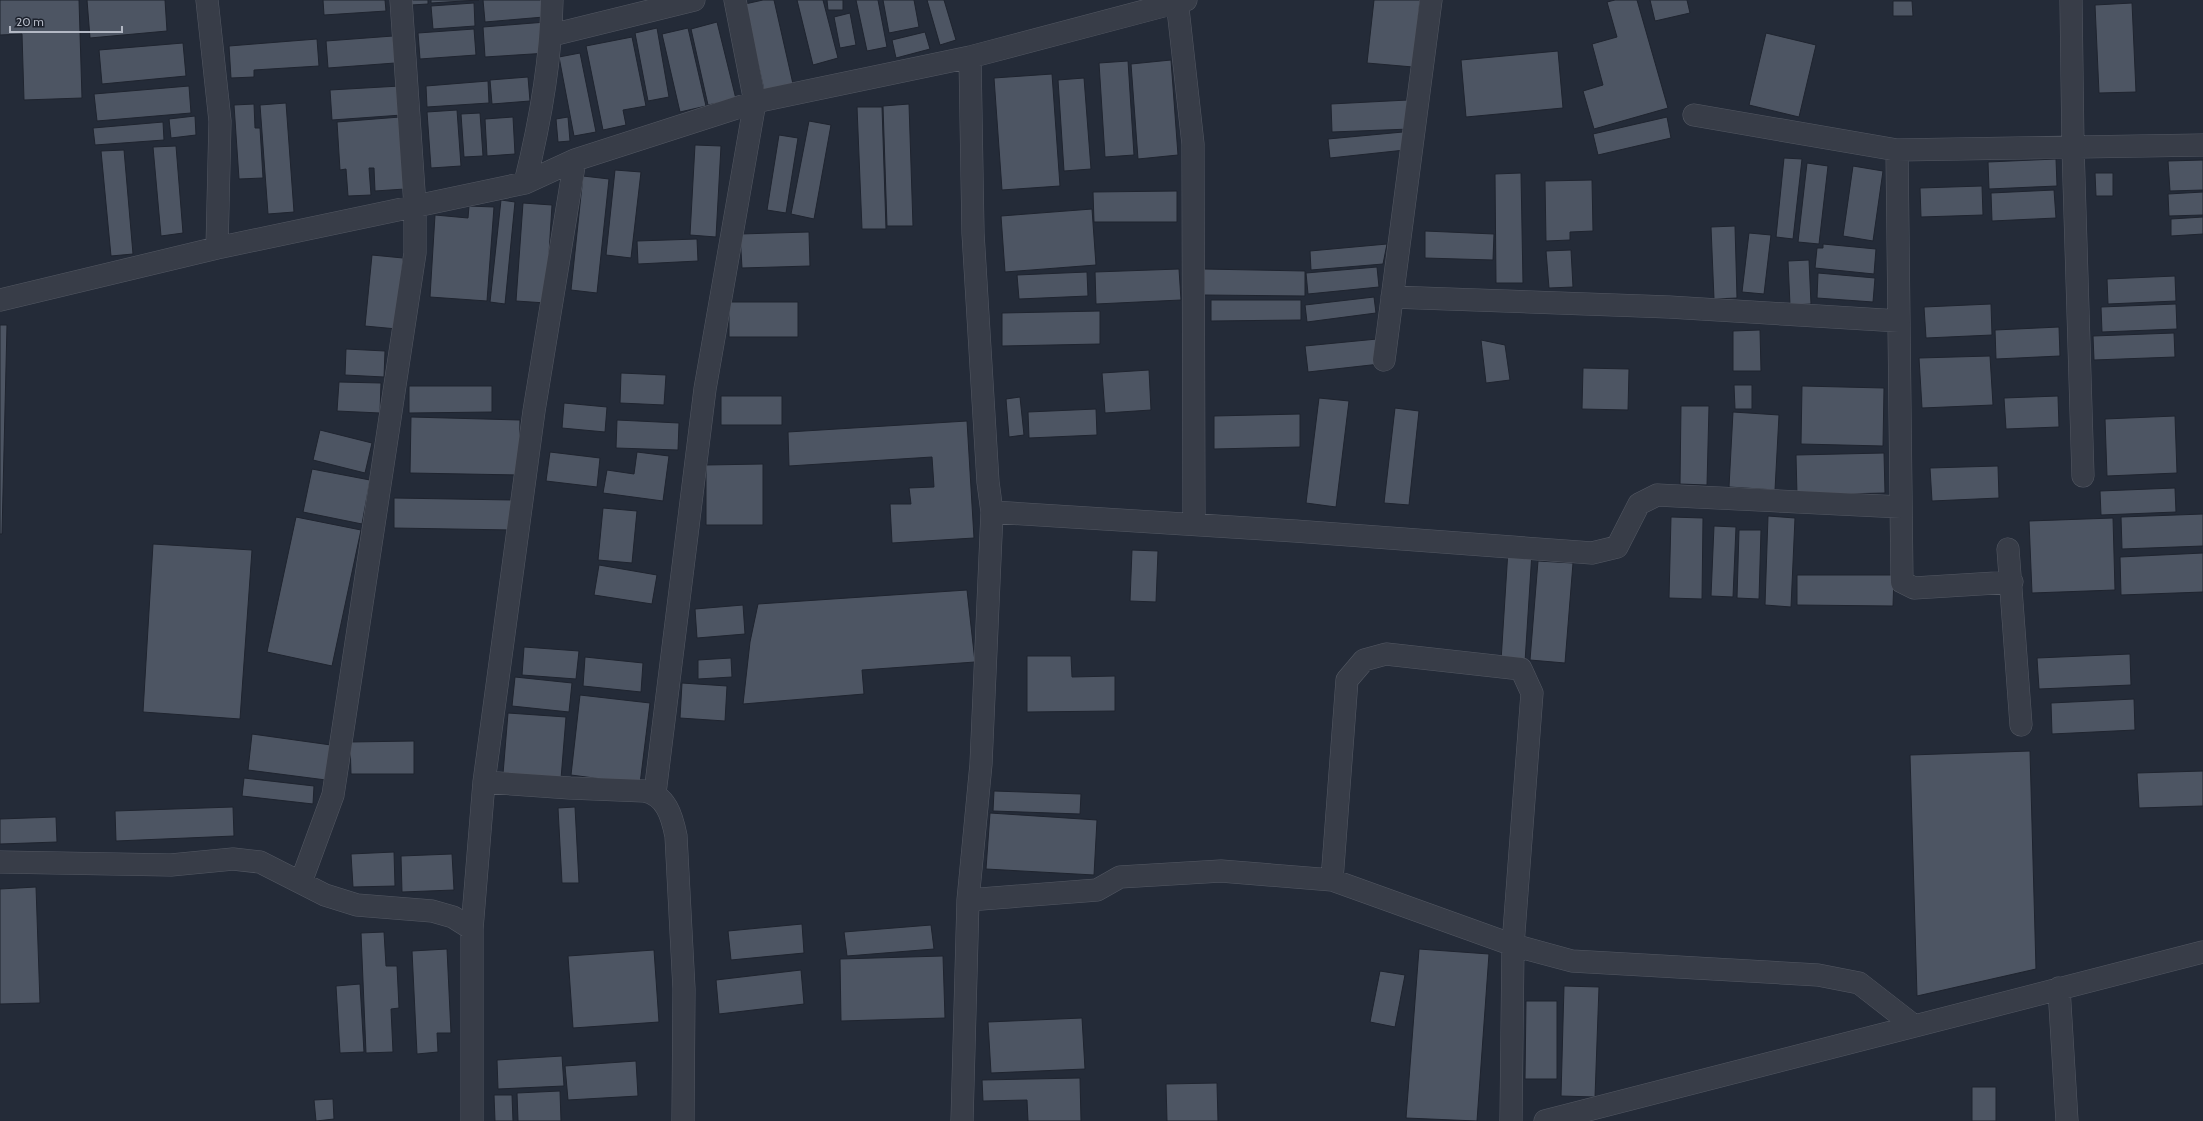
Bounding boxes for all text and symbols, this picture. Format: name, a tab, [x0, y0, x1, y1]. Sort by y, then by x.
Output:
scale bar	[10, 8, 122, 34]
text: 20 m	[16, 14, 44, 29]

